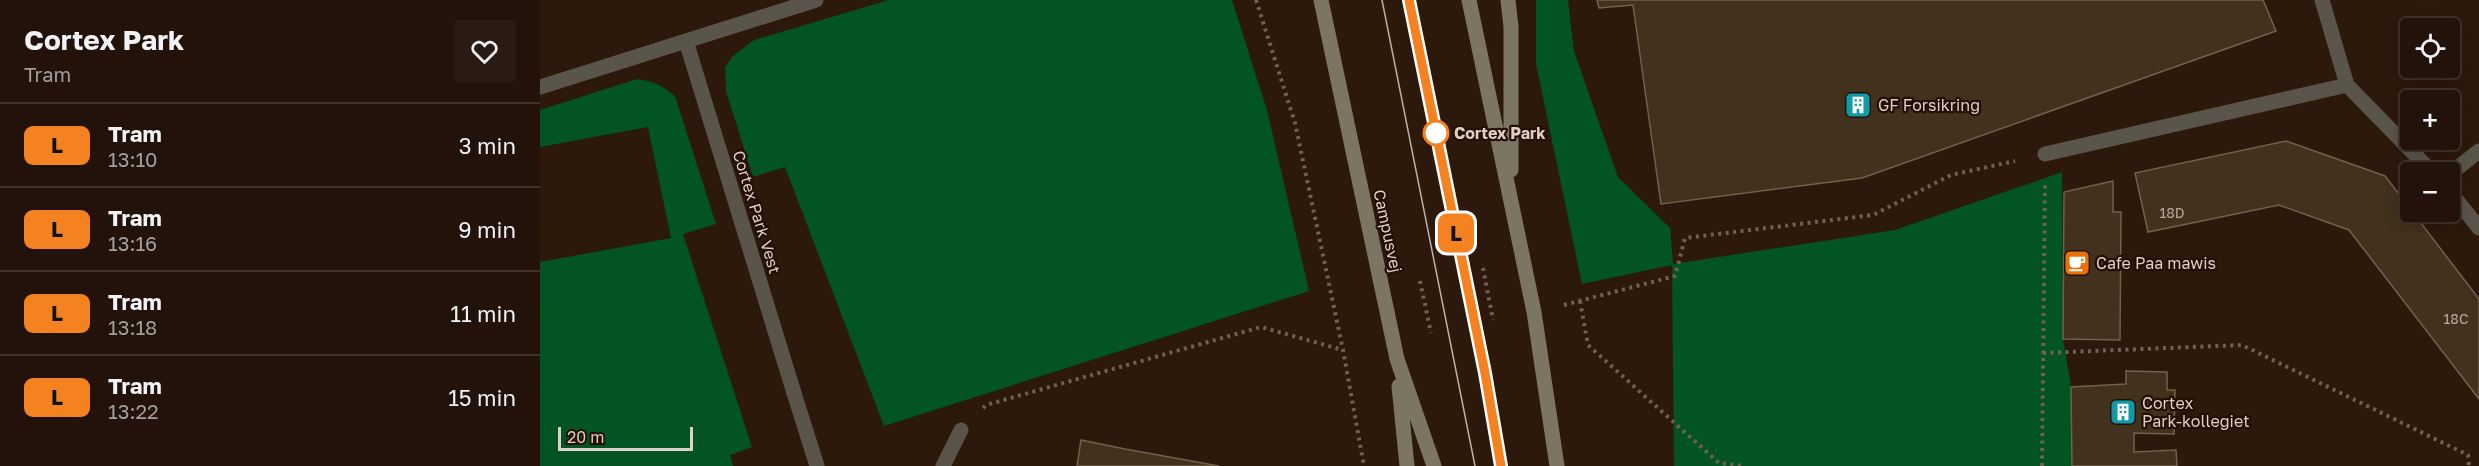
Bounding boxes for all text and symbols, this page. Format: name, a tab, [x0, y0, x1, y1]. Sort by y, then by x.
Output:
map controls	[2400, 18, 2460, 222]
button: locate	[2400, 18, 2460, 78]
button: heart	[453, 20, 516, 83]
text: Cortex Park	[24, 23, 184, 56]
text: Tram	[24, 62, 71, 86]
building icon: GF Forsikring	[1843, 90, 1873, 120]
button: +	[2400, 90, 2460, 150]
place label: GF Forsikring	[1878, 95, 1980, 115]
text: Tram	[108, 120, 162, 147]
marker: Cortex Park	[1423, 120, 1449, 146]
place label: Cortex Park	[1454, 123, 1546, 143]
text: L	[51, 132, 63, 158]
text: 3 min	[459, 132, 516, 159]
text: 13:10	[108, 147, 158, 171]
street label: Cortex Park Vest	[729, 148, 785, 276]
button: −	[2400, 162, 2460, 222]
street label: Campusvej	[1369, 188, 1407, 274]
text: Tram	[108, 204, 162, 231]
house number: 18D	[2159, 204, 2185, 221]
line badge: L	[1436, 214, 1476, 252]
text: L	[51, 216, 63, 242]
text: 9 min	[458, 216, 516, 243]
text: L	[1450, 220, 1462, 246]
text: 13:16	[108, 231, 157, 255]
cafe icon: Cafe Paa mawis	[2062, 248, 2092, 278]
place label: Cafe Paa mawis	[2096, 253, 2216, 273]
text: Tram	[108, 288, 162, 315]
text: L	[51, 300, 63, 326]
text: 11 min	[450, 300, 516, 327]
house number: 18C	[2444, 310, 2468, 327]
text: 13:18	[108, 315, 157, 339]
text: Tram	[108, 372, 162, 399]
text: L	[51, 384, 63, 410]
text: 15 min	[448, 384, 516, 411]
place label: Cortex Park-kollegiet	[2142, 393, 2250, 431]
building icon: Cortex Park-kollegiet	[2108, 397, 2138, 427]
text: 13:22	[108, 399, 159, 423]
scale bar	[558, 424, 693, 452]
text: 20 m	[567, 427, 604, 447]

